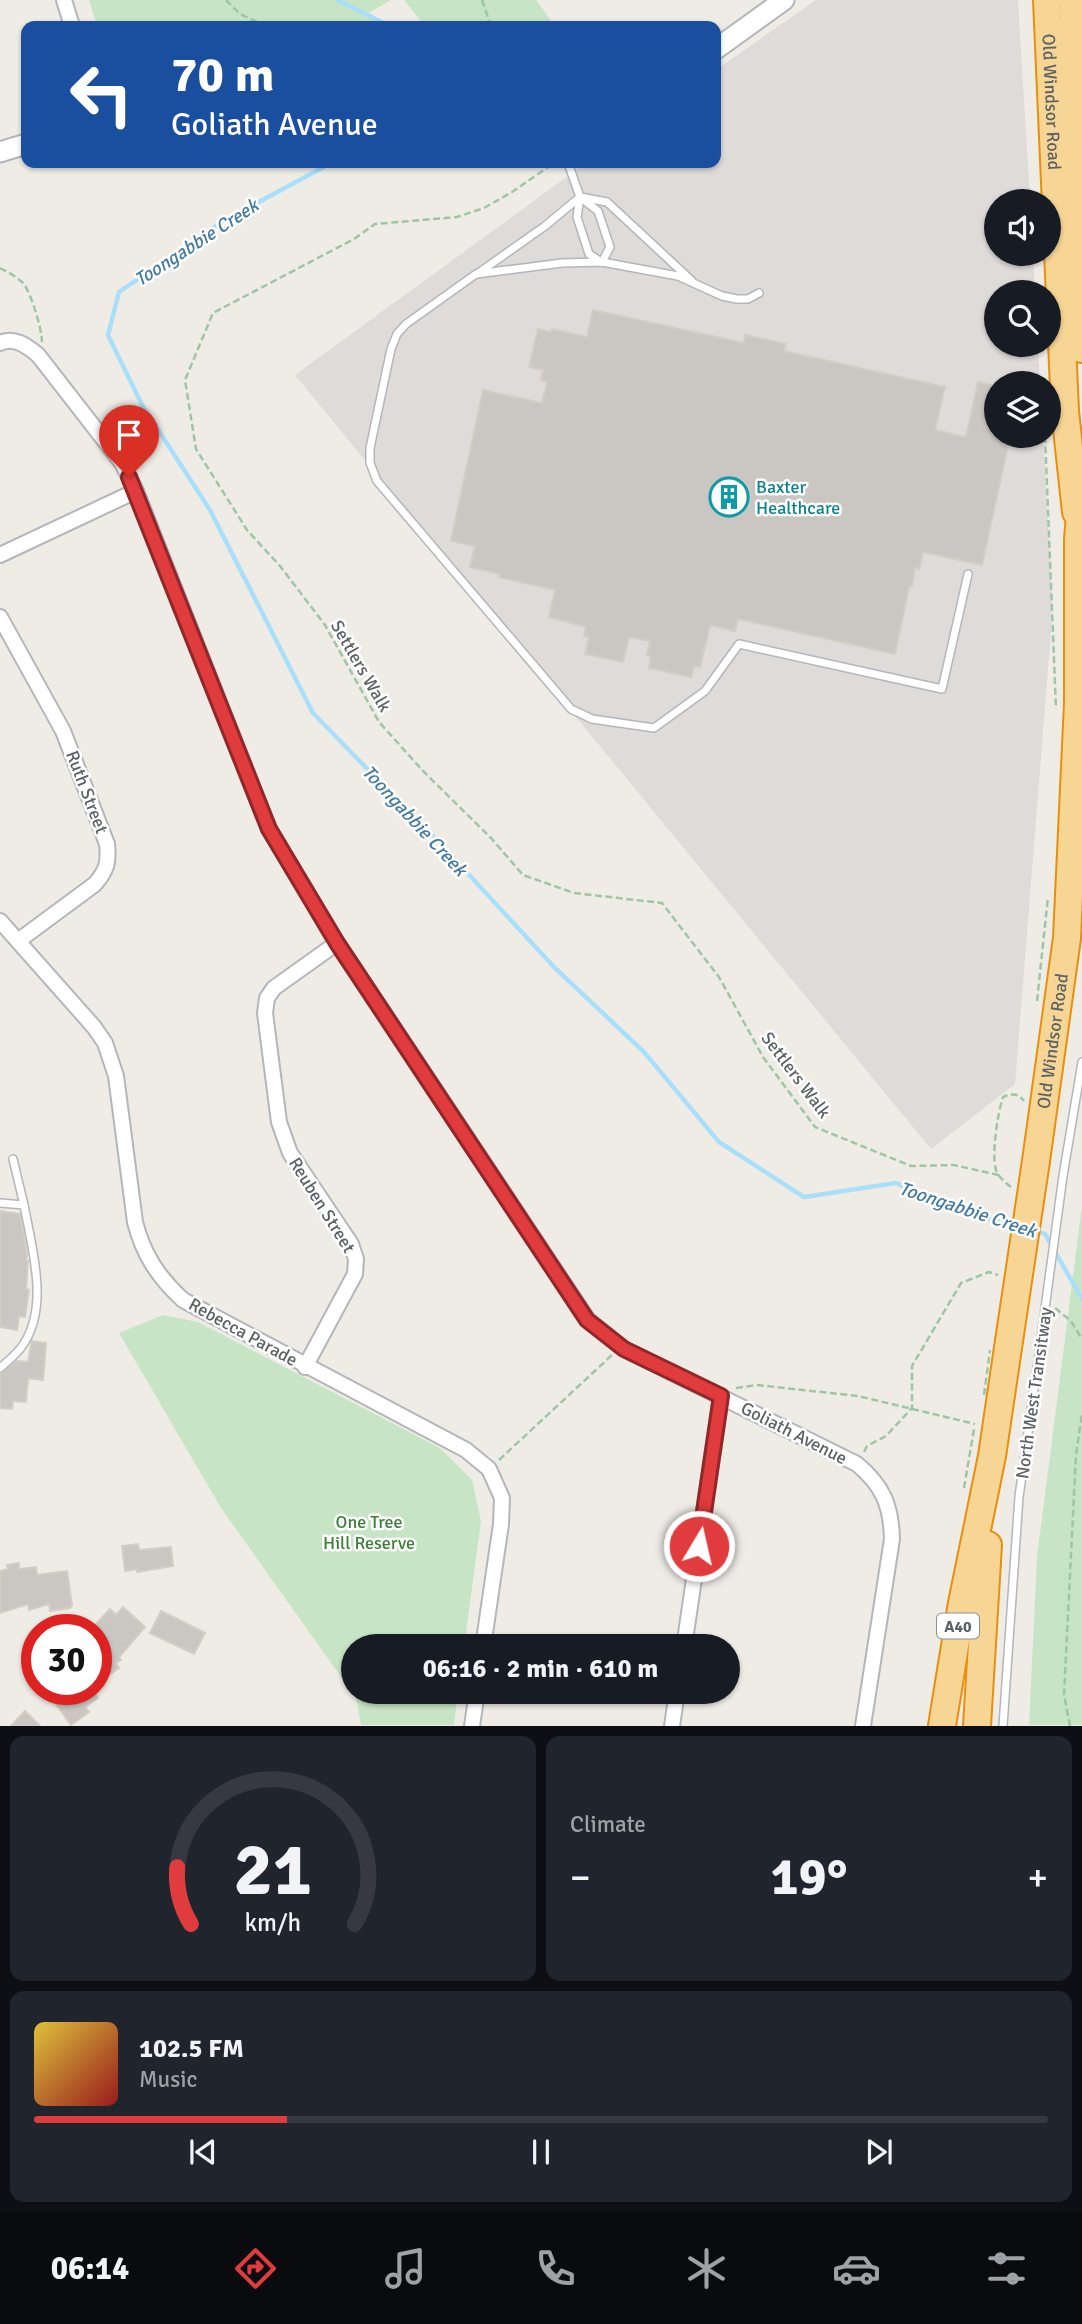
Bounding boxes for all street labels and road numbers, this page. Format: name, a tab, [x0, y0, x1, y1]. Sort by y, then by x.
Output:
street label: Old Windsor Road	[1037, 33, 1065, 171]
street label: Settlers Walk	[326, 616, 396, 716]
street label: Ruth Street	[61, 747, 113, 837]
street label: Old Windsor Road	[1032, 972, 1073, 1110]
street label: Settlers Walk	[756, 1028, 836, 1122]
street label: Reuben Street	[284, 1153, 360, 1257]
street label: Rebecca Parade	[185, 1293, 301, 1371]
street label: North West Transitway	[1011, 1305, 1057, 1480]
street label: Goliath Avenue	[737, 1397, 851, 1469]
road number: A40	[937, 1614, 979, 1638]

